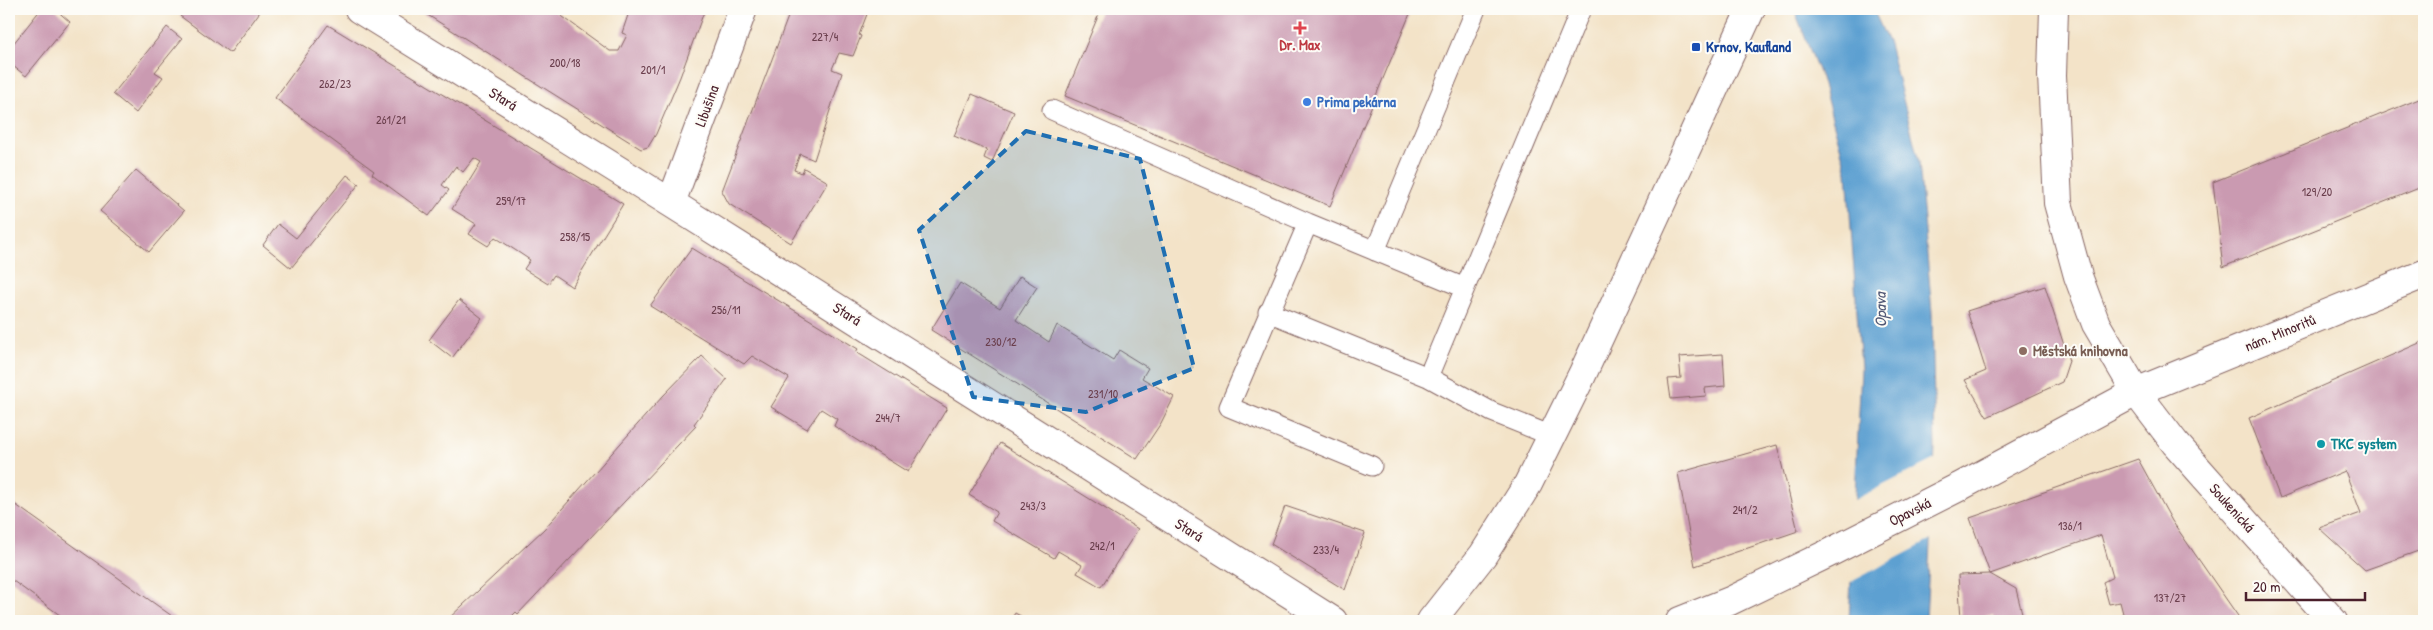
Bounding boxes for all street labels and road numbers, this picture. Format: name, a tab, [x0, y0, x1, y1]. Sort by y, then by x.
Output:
street label: Stará	[485, 82, 521, 115]
street label: Libušina	[689, 82, 724, 130]
street label: Stará	[829, 297, 865, 330]
street label: nám. Minoritů	[2241, 309, 2318, 356]
street label: Soukenická	[2205, 479, 2260, 537]
street label: Opavská	[1885, 492, 1934, 531]
street label: Stará	[1171, 513, 1207, 546]

